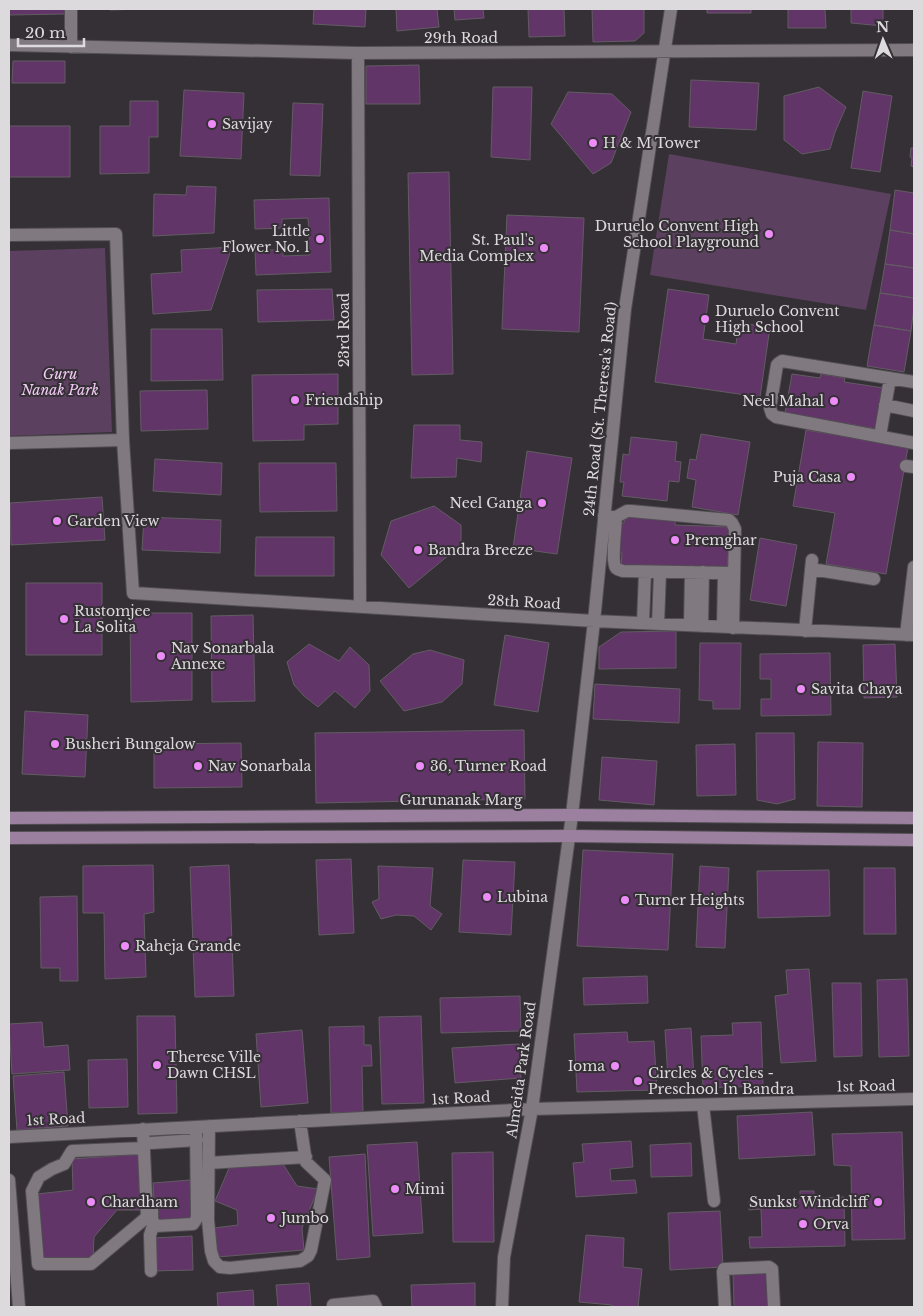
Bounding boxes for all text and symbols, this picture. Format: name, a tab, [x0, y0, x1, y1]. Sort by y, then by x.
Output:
scale bar	[18, 15, 84, 47]
north arrow	[858, 15, 908, 65]
text: N	[876, 18, 889, 36]
text: 20 m	[25, 23, 65, 42]
street label: 29th Road	[424, 29, 498, 47]
place label: Savijay	[222, 115, 273, 133]
marker: Savijay	[206, 118, 218, 130]
place label: H & M Tower	[603, 134, 700, 152]
marker: H & M Tower	[587, 137, 599, 149]
place label: Duruelo Convent High School Playground	[595, 217, 760, 251]
place label: Little Flower No. 1	[222, 222, 310, 256]
marker: Duruelo Convent High School Playground	[763, 228, 775, 240]
place label: St. Paul's Media Complex	[419, 231, 534, 265]
marker: Little Flower No. 1	[314, 233, 326, 245]
marker: St. Paul's Media Complex	[538, 242, 550, 254]
street label: 23rd Road	[335, 292, 353, 367]
street label: 24th Road (St. Theresa's Road)	[580, 301, 620, 517]
place label: Duruelo Convent High School	[715, 302, 840, 336]
marker: Duruelo Convent High School	[699, 313, 711, 325]
park label: Guru Nanak Park	[20, 365, 99, 399]
place label: Friendship	[305, 391, 383, 409]
place label: Neel Mahal	[742, 392, 824, 410]
marker: Friendship	[289, 394, 301, 406]
marker: Neel Mahal	[828, 395, 840, 407]
place label: Puja Casa	[773, 468, 841, 486]
marker: Puja Casa	[845, 471, 857, 483]
place label: Neel Ganga	[449, 494, 532, 512]
marker: Neel Ganga	[536, 497, 548, 509]
place label: Garden View	[67, 512, 159, 530]
marker: Garden View	[51, 515, 63, 527]
place label: Premghar	[685, 531, 757, 549]
marker: Premghar	[669, 534, 681, 546]
place label: Bandra Breeze	[428, 541, 533, 559]
marker: Bandra Breeze	[412, 544, 424, 556]
street label: 28th Road	[487, 591, 562, 613]
place label: Rustomjee La Solita	[74, 602, 151, 636]
marker: Rustomjee La Solita	[58, 613, 70, 625]
place label: Nav Sonarbala Annexe	[170, 639, 274, 673]
marker: Nav Sonarbala Annexe	[155, 650, 167, 662]
place label: Savita Chaya	[811, 680, 903, 698]
marker: Savita Chaya	[795, 683, 807, 695]
place label: Busheri Bungalow	[65, 735, 196, 753]
marker: Busheri Bungalow	[49, 738, 61, 750]
place label: Nav Sonarbala	[208, 757, 311, 775]
place label: 36, Turner Road	[430, 757, 547, 775]
marker: Nav Sonarbala	[192, 760, 204, 772]
marker: 36, Turner Road	[414, 760, 426, 772]
street label: Gurunanak Marg	[400, 791, 523, 809]
place label: Lubina	[497, 888, 548, 906]
marker: Lubina	[481, 891, 493, 903]
place label: Turner Heights	[635, 891, 745, 909]
marker: Turner Heights	[619, 894, 631, 906]
place label: Raheja Grande	[135, 937, 241, 955]
marker: Raheja Grande	[119, 940, 131, 952]
street label: Almeida Park Road	[502, 1000, 540, 1140]
place label: Therese Ville Dawn CHSL	[167, 1048, 261, 1082]
place label: Ioma	[568, 1057, 605, 1075]
marker: Therese Ville Dawn CHSL	[151, 1059, 163, 1071]
marker: Ioma	[609, 1060, 621, 1072]
place label: Circles & Cycles - Preschool In Bandra	[648, 1064, 794, 1098]
marker: Circles & Cycles - Preschool In Bandra	[632, 1075, 644, 1087]
street label: 1st Road	[836, 1076, 896, 1096]
street label: 1st Road	[431, 1087, 492, 1109]
street label: 1st Road	[26, 1108, 87, 1130]
place label: Mimi	[405, 1180, 445, 1198]
marker: Mimi	[389, 1183, 401, 1195]
place label: Chardham	[101, 1193, 178, 1211]
place label: Sunkst Windcliff	[749, 1193, 870, 1211]
marker: Chardham	[85, 1196, 97, 1208]
marker: Sunkst Windcliff	[872, 1196, 884, 1208]
place label: Jumbo	[279, 1209, 329, 1227]
marker: Jumbo	[265, 1212, 277, 1224]
place label: Orva	[813, 1215, 849, 1233]
marker: Orva	[797, 1218, 809, 1230]

